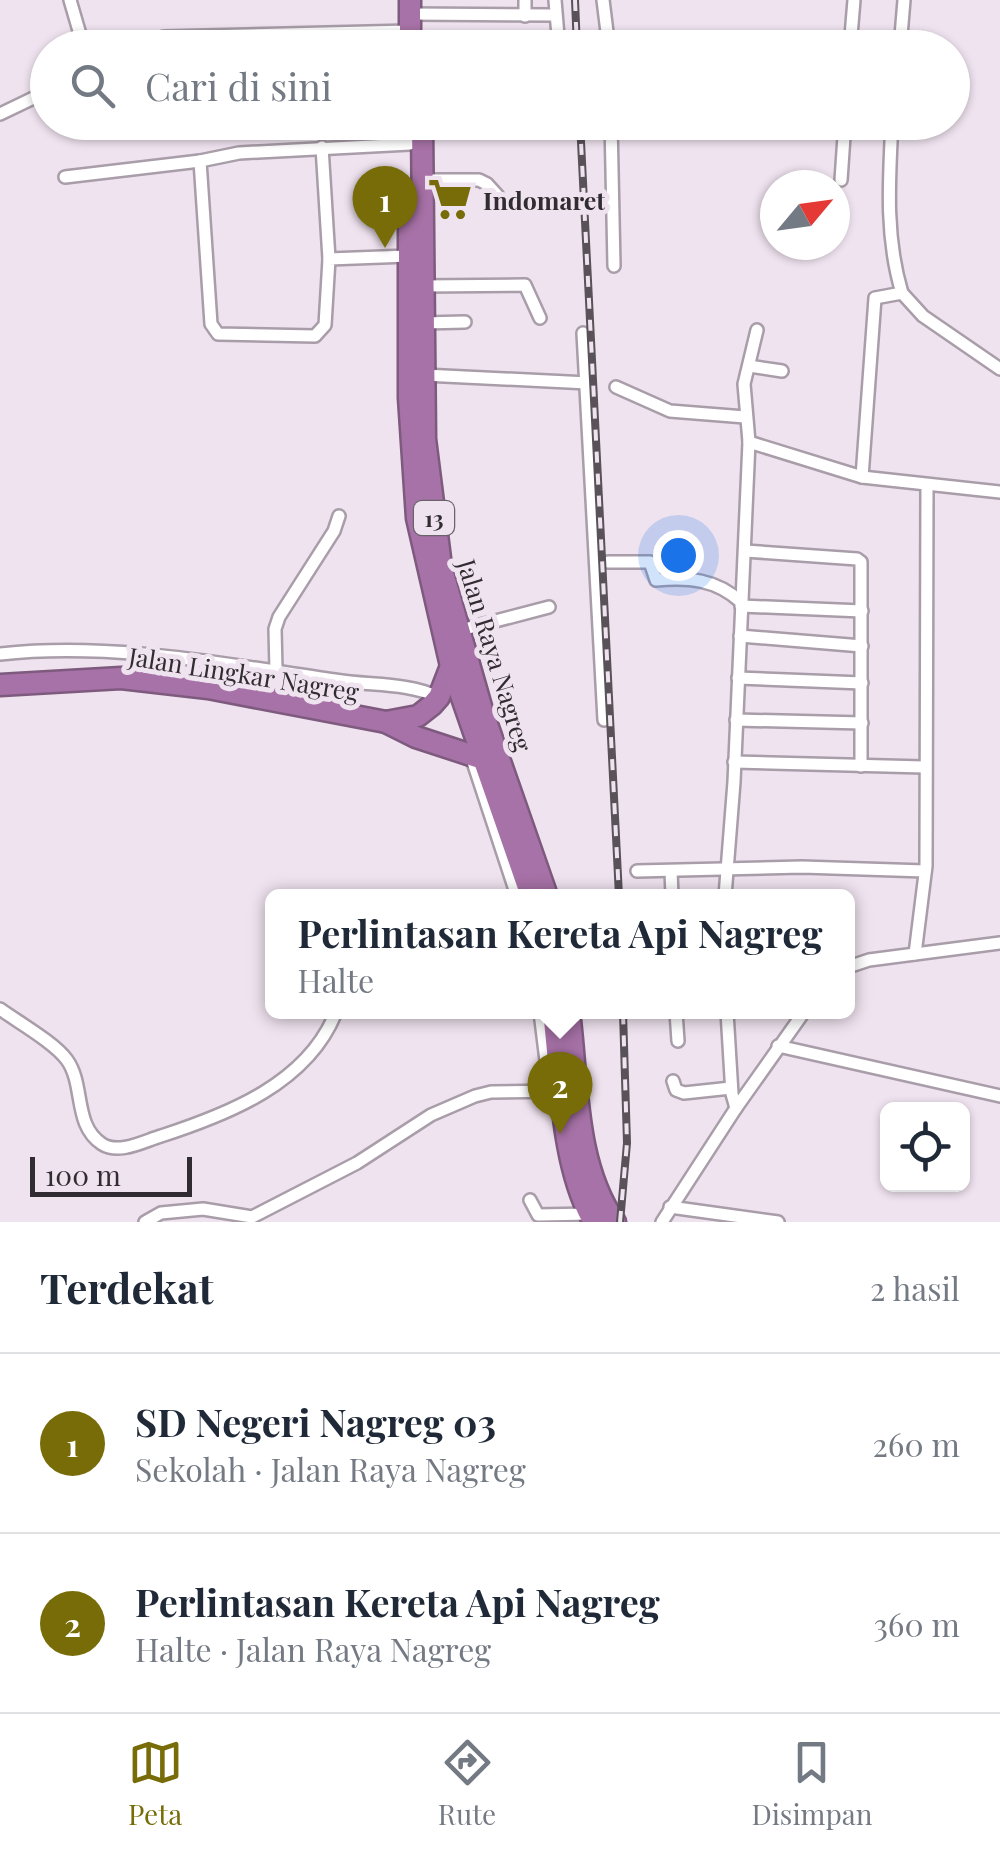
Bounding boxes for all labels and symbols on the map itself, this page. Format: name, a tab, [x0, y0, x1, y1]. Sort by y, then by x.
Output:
pin: 1	[352, 166, 418, 248]
north arrow	[760, 170, 850, 260]
supermarket icon: Indomaret	[426, 175, 474, 223]
place label: Indomaret	[483, 183, 605, 216]
road number: 13	[414, 501, 454, 535]
your location	[653, 530, 704, 581]
street label: Jalan Raya Nagreg	[451, 554, 541, 756]
street label: Jalan Lingkar Nagreg	[125, 638, 362, 708]
pin: 2	[528, 1052, 592, 1134]
scale bar	[30, 1152, 192, 1196]

